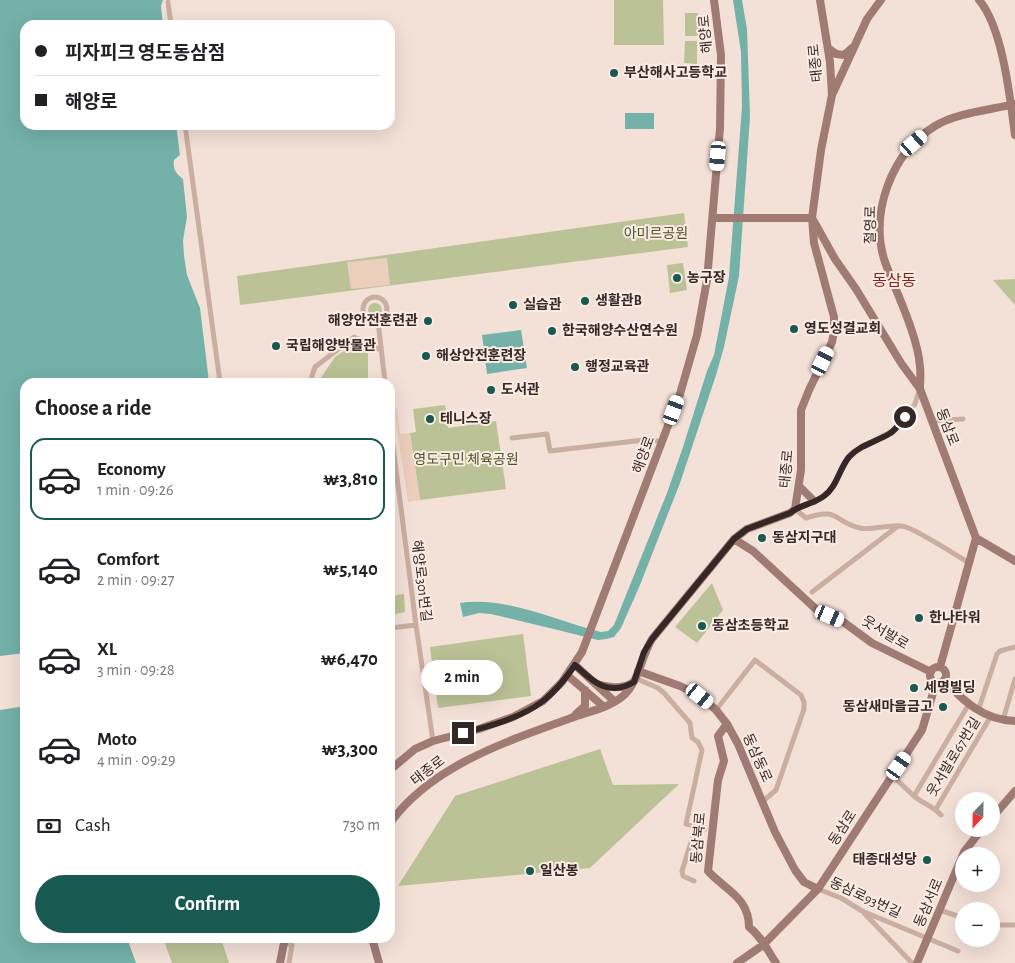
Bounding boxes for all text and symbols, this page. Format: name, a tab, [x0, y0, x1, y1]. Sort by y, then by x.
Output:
street label: 해양로	[696, 14, 715, 54]
street label: 태종로	[806, 43, 825, 83]
text: 피자피크 영도동삼점	[65, 44, 225, 63]
place label: 부산해사고등학교	[624, 64, 727, 80]
marker: 부산해사고등학교	[608, 67, 620, 79]
text: 해양로	[65, 93, 117, 112]
car	[897, 127, 930, 159]
car	[709, 140, 726, 172]
street label: 절영로	[863, 205, 878, 244]
park label: 아미르공원	[624, 226, 688, 241]
place label: 농구장	[687, 270, 726, 285]
marker: 농구장	[671, 272, 683, 284]
district label: 동삼동	[872, 273, 916, 289]
place label: 생활관B	[595, 292, 642, 308]
marker: 생활관B	[579, 295, 591, 307]
place label: 실습관	[523, 297, 562, 312]
marker: 실습관	[507, 299, 519, 311]
place label: 해양안전훈련관	[328, 313, 418, 328]
marker: 해양안전훈련관	[422, 315, 434, 327]
place label: 영도성결교회	[804, 321, 881, 336]
place label: 한국해양수산연수원	[562, 322, 678, 338]
marker: 영도성결교회	[788, 323, 800, 335]
marker: 한국해양수산연수원	[546, 325, 558, 337]
place label: 국립해양박물관	[286, 338, 376, 353]
marker: 국립해양박물관	[270, 340, 282, 352]
car	[809, 344, 836, 378]
place label: 해상안전훈련장	[436, 348, 526, 363]
marker: 해상안전훈련장	[420, 350, 432, 362]
place label: 행정교육관	[585, 359, 650, 374]
marker: 행정교육관	[569, 361, 581, 373]
place label: 도서관	[501, 382, 540, 397]
marker: 도서관	[485, 384, 497, 396]
car	[661, 393, 686, 427]
text: Choose a ride	[35, 397, 151, 419]
route start	[894, 406, 916, 428]
street label: 동삼로	[934, 406, 961, 448]
place label: 테니스장	[440, 411, 492, 426]
marker: 테니스장	[424, 413, 436, 425]
street label: 해양로	[630, 434, 657, 476]
street label: 태종로	[777, 449, 796, 489]
park label: 영도구민 체육공원	[413, 452, 519, 467]
icon: car	[37, 457, 82, 502]
text: Economy	[97, 460, 166, 479]
text: ₩3,810	[323, 470, 378, 489]
text: 1 min · 09:26	[97, 482, 173, 498]
place label: 동삼지구대	[772, 530, 836, 545]
marker: 동삼지구대	[756, 532, 768, 544]
street label: 해양로301번길	[409, 539, 434, 623]
icon: car	[37, 547, 82, 592]
text: Comfort	[97, 550, 159, 569]
text: ₩5,140	[323, 560, 378, 579]
text: 2 min · 09:27	[97, 572, 174, 588]
car	[813, 603, 846, 629]
place label: 한나타워	[929, 609, 981, 625]
marker: 한나타워	[913, 612, 925, 624]
street label: 웃서발로	[859, 613, 911, 652]
place label: 동삼초등학교	[712, 617, 789, 633]
marker: 동삼초등학교	[696, 620, 708, 632]
icon: car	[37, 637, 82, 682]
text: XL	[97, 640, 117, 659]
text: ₩6,470	[321, 650, 378, 669]
callout: 2 min	[422, 660, 504, 696]
text: 3 min · 09:28	[97, 662, 175, 678]
text: 2 min	[444, 669, 480, 685]
place label: 세명빌딩	[924, 680, 976, 695]
car	[683, 681, 716, 711]
marker: 세명빌딩	[908, 682, 920, 694]
place label: 동삼새마을금고	[843, 699, 933, 714]
marker: 동삼새마을금고	[937, 701, 949, 713]
street label: 웃서발로67번길	[924, 714, 983, 799]
route end	[452, 722, 474, 744]
icon: car	[37, 727, 82, 772]
text: Moto	[97, 730, 137, 749]
street label: 동삼동로	[740, 731, 775, 784]
text: ₩3,300	[321, 740, 378, 759]
car	[884, 749, 913, 783]
text: 4 min · 09:29	[97, 752, 176, 768]
street label: 태종로	[408, 753, 448, 788]
north arrow	[955, 792, 1000, 838]
map controls	[955, 792, 1000, 947]
street label: 동삼로	[826, 807, 859, 848]
icon: cash	[35, 812, 63, 840]
street label: 동삼북로	[689, 812, 708, 864]
text: Cash	[75, 816, 111, 835]
text: 730 m	[343, 817, 380, 833]
button: +	[955, 847, 1000, 892]
place label: 태종대성당	[853, 852, 917, 867]
marker: 태종대성당	[921, 854, 933, 866]
place label: 일산봉	[540, 863, 579, 878]
marker: 일산봉	[524, 865, 536, 877]
button: Confirm	[35, 875, 380, 933]
street label: 동삼로93번길	[827, 875, 903, 921]
street label: 동삼서로	[912, 876, 946, 929]
button: −	[955, 902, 1000, 947]

